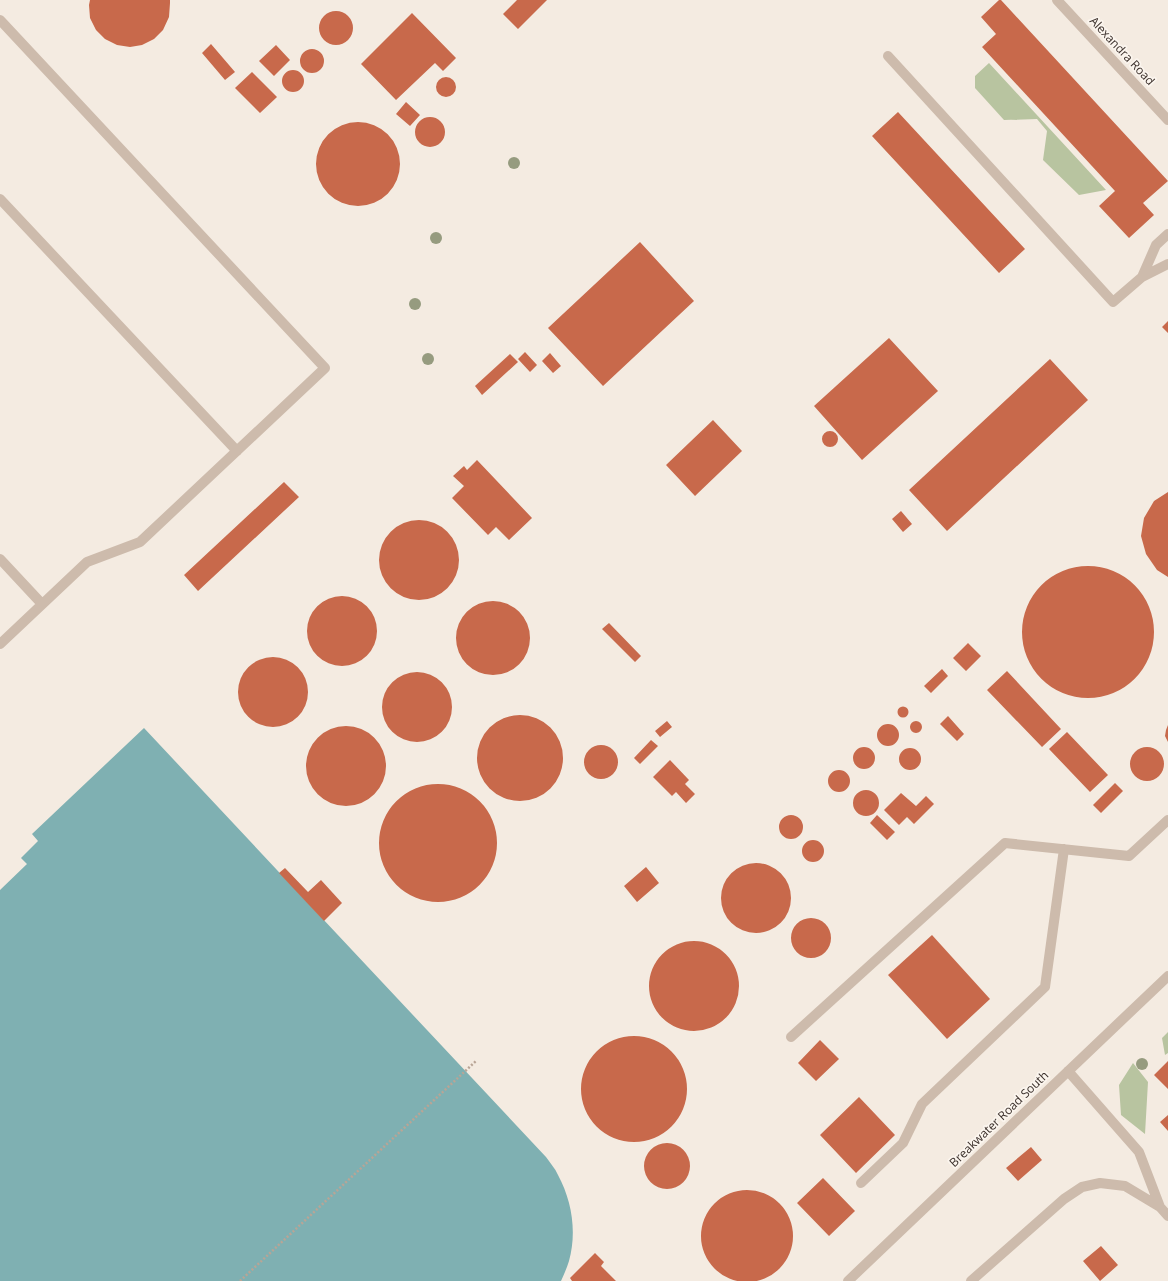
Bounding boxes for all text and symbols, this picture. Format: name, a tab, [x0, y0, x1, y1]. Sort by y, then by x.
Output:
street label: Alexandra Road	[1086, 13, 1159, 89]
street label: Breakwater Road South	[945, 1067, 1052, 1171]

